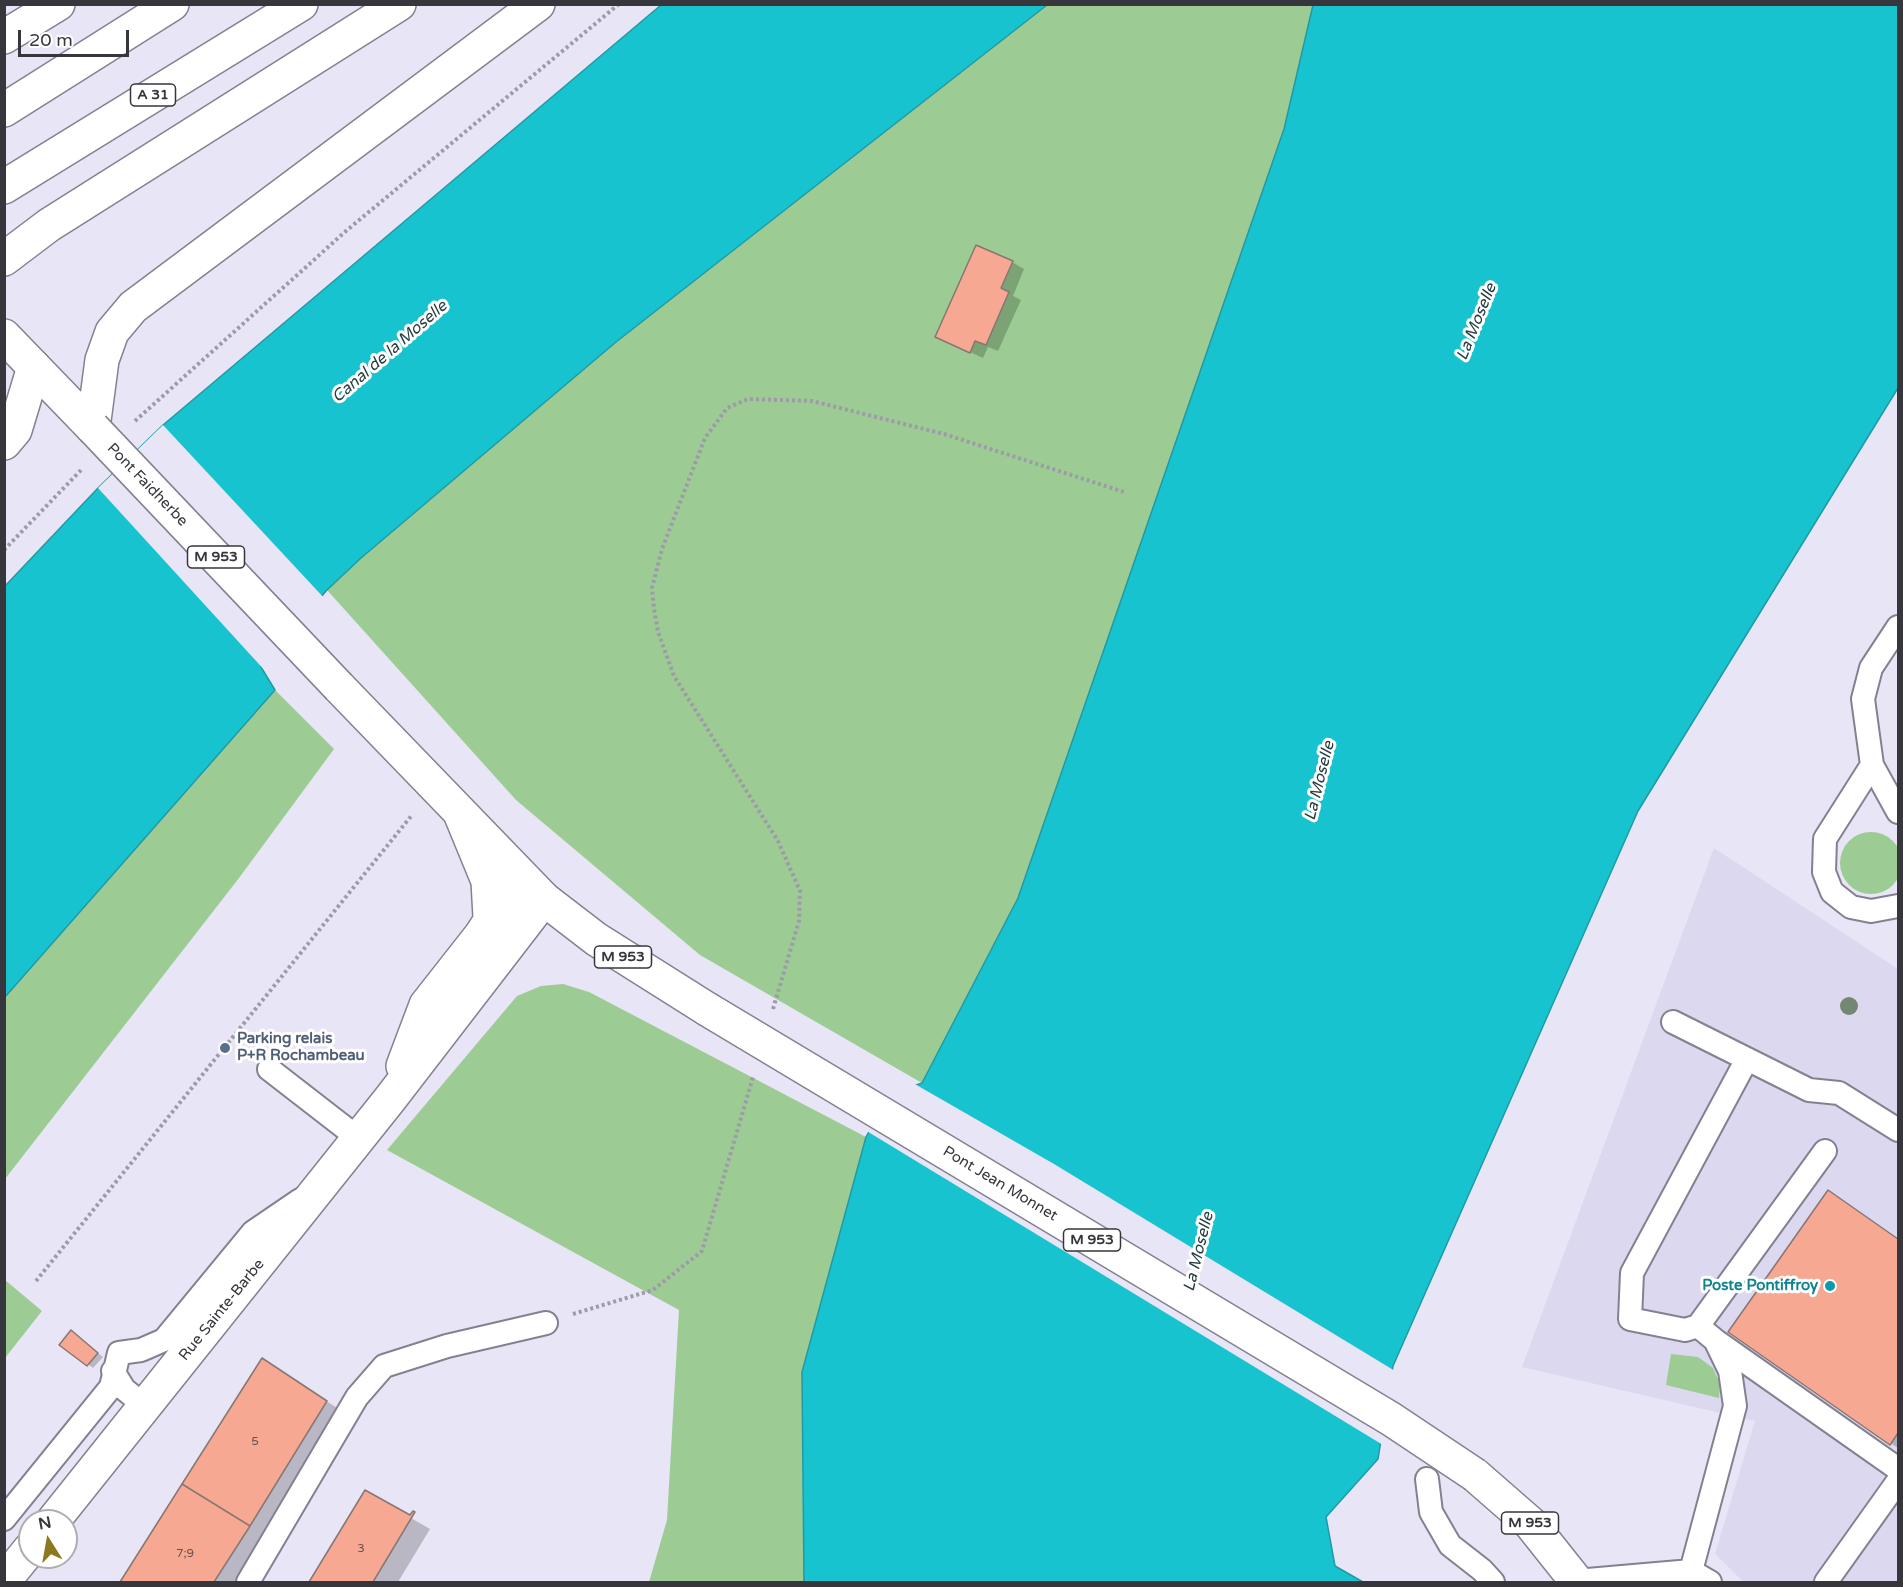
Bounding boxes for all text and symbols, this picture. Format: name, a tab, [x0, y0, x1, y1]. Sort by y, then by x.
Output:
scale bar	[21, 18, 132, 56]
text: 20 m	[29, 29, 73, 51]
road number: A 31	[130, 84, 176, 106]
water label: La Moselle	[1453, 281, 1501, 363]
water label: Canal de la Moselle	[329, 297, 451, 407]
street label: Pont Faidherbe	[103, 440, 191, 530]
road number: M 953	[188, 546, 244, 568]
water label: La Moselle	[1301, 739, 1339, 823]
road number: M 953	[594, 946, 652, 968]
place label: Parking relais P+R Rochambeau	[237, 1030, 365, 1065]
marker: Parking relais P+R Rochambeau	[218, 1041, 232, 1055]
street label: Pont Jean Monnet	[939, 1143, 1061, 1225]
water label: La Moselle	[1180, 1210, 1218, 1294]
road number: M 953	[1064, 1229, 1120, 1251]
street label: Rue Sainte-Barbe	[176, 1256, 268, 1364]
place label: Poste Pontiffroy	[1702, 1277, 1818, 1295]
marker: Poste Pontiffroy	[1823, 1279, 1837, 1293]
house number: 5	[251, 1435, 259, 1449]
north arrow	[18, 1509, 78, 1569]
text: N	[37, 1512, 53, 1534]
road number: M 953	[1502, 1512, 1558, 1534]
house number: 3	[357, 1542, 365, 1556]
house number: 7;9	[176, 1547, 194, 1561]

